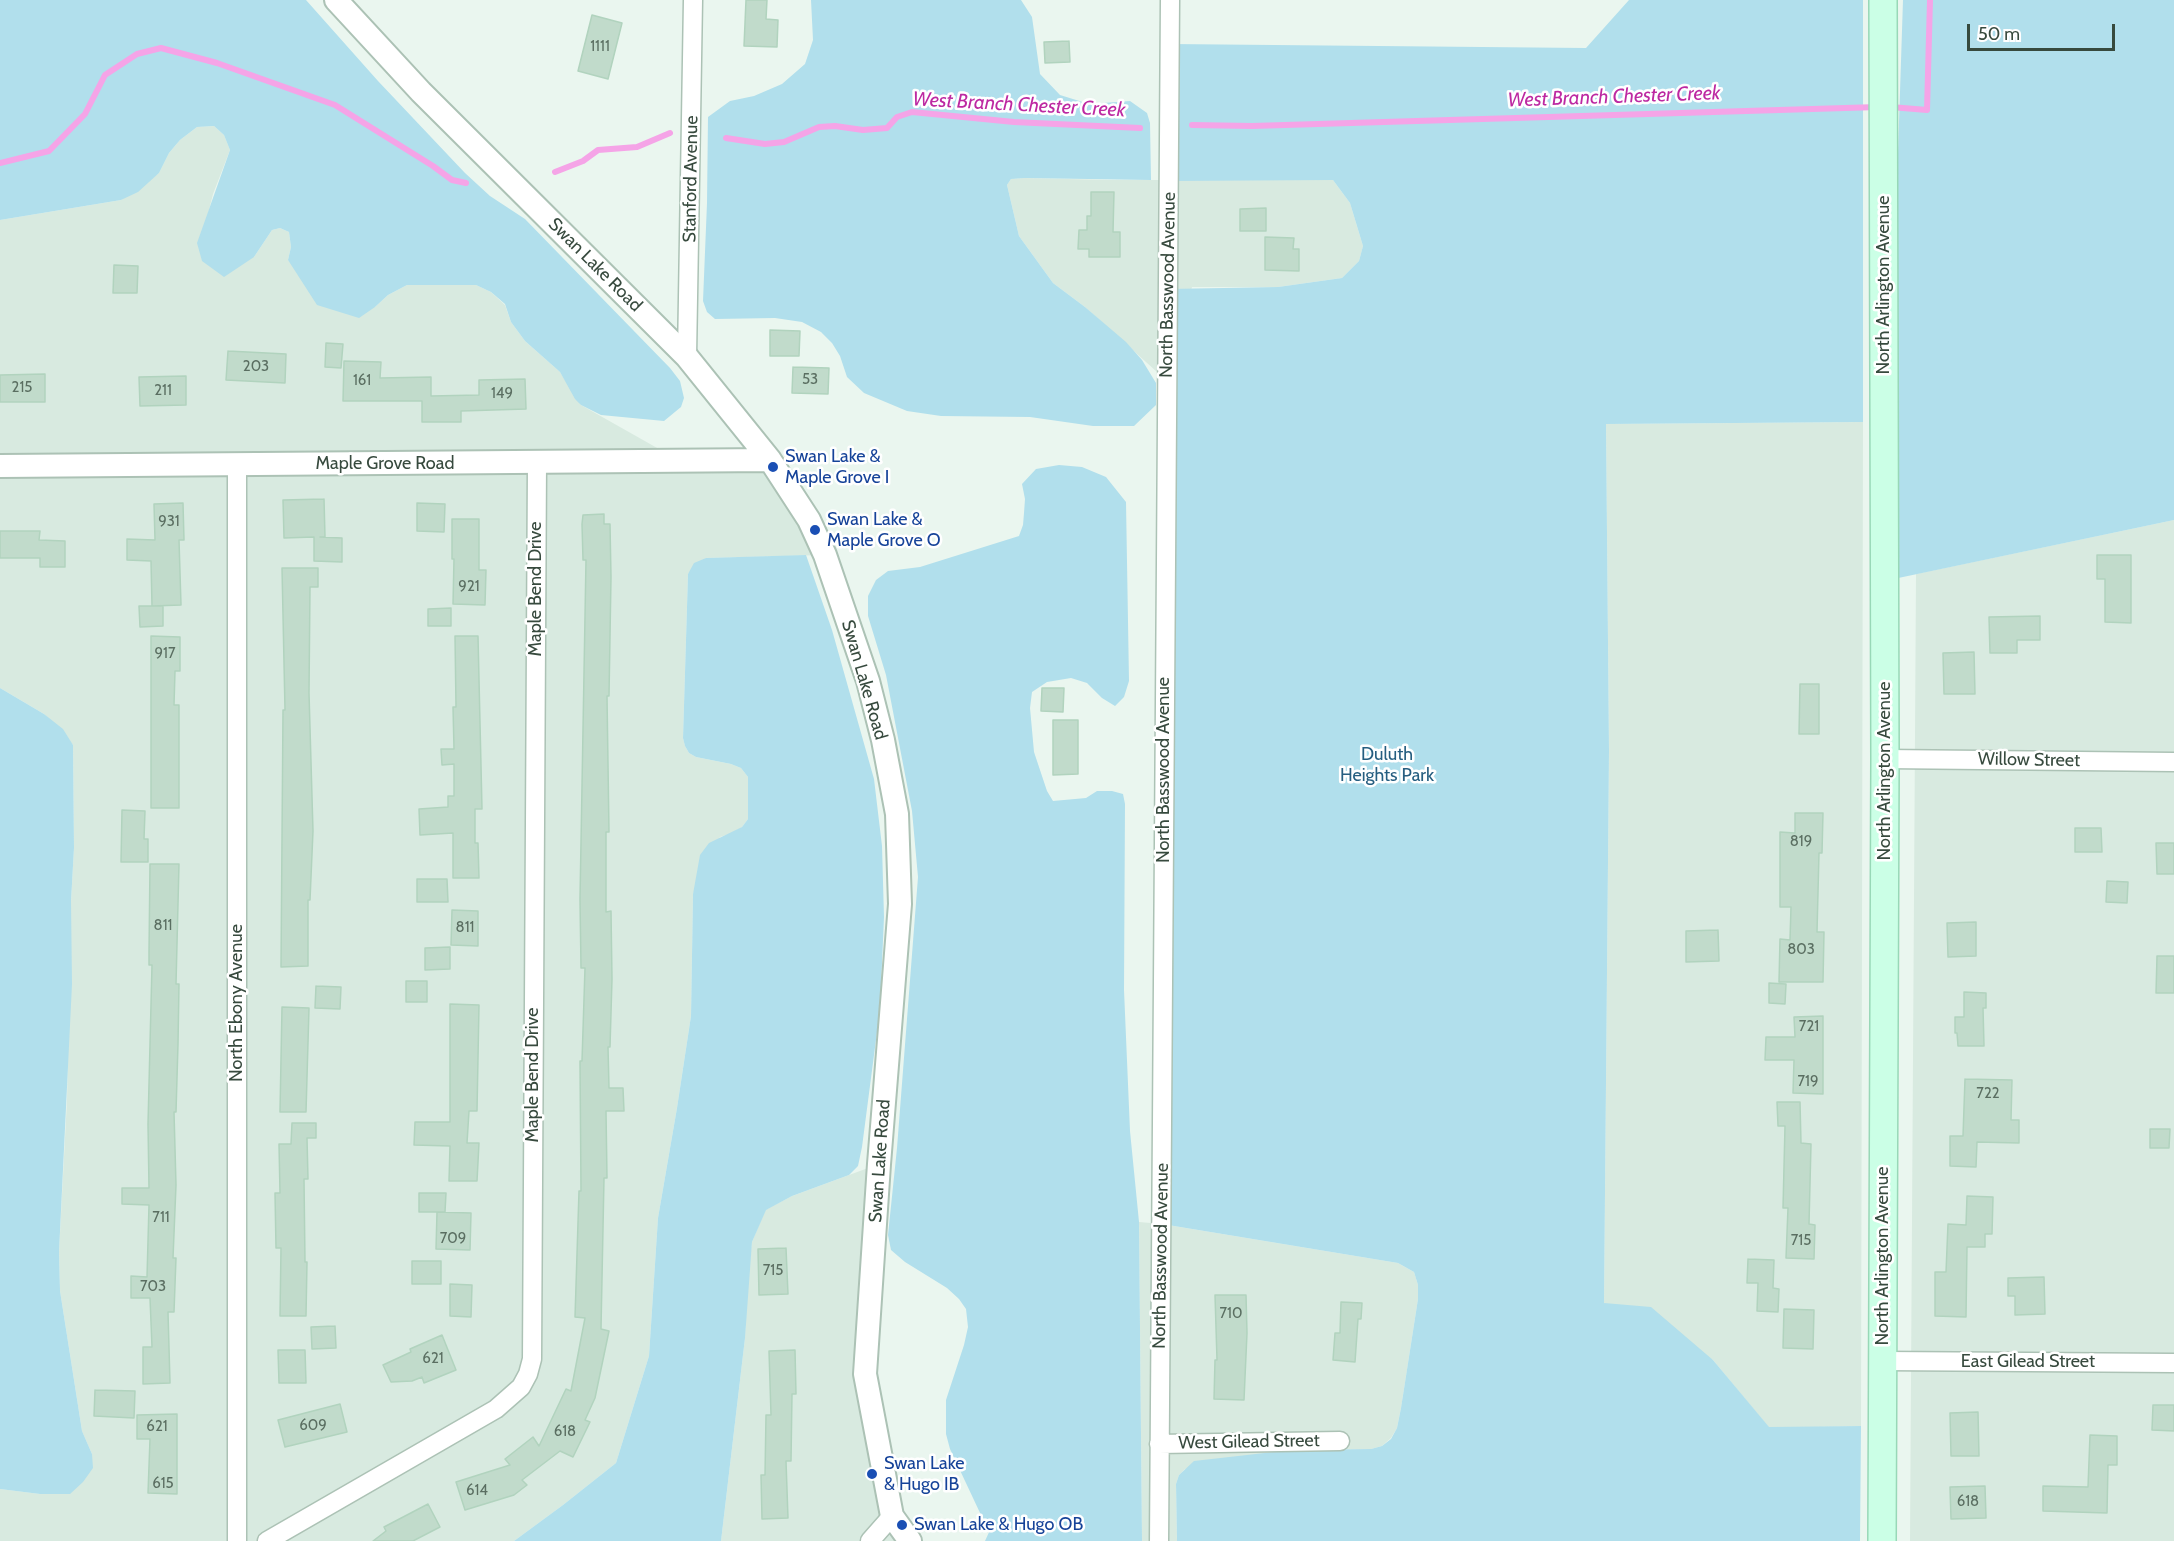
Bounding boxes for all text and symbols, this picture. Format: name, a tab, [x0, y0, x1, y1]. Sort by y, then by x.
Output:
scale bar	[1970, 12, 2118, 50]
text: 50 m	[1978, 23, 2020, 45]
house number: 1111	[590, 38, 610, 56]
water label: West Branch Chester Creek	[1507, 81, 1721, 113]
water label: West Branch Chester Creek	[912, 87, 1126, 123]
street label: Stanford Avenue	[679, 115, 703, 243]
street label: North Basswood Avenue	[1156, 192, 1180, 378]
street label: North Arlington Avenue	[1873, 196, 1895, 374]
street label: Swan Lake Road	[544, 214, 646, 316]
house number: 203	[243, 358, 269, 376]
house number: 53	[802, 371, 818, 389]
house number: 161	[353, 372, 371, 390]
house number: 215	[12, 379, 32, 397]
house number: 211	[154, 382, 172, 400]
house number: 149	[491, 385, 513, 403]
place label: Swan Lake & Maple Grove I	[785, 446, 889, 488]
street label: Maple Grove Road	[316, 453, 454, 475]
marker: Swan Lake & Maple Grove I	[766, 460, 780, 474]
place label: Swan Lake & Maple Grove O	[827, 509, 941, 552]
house number: 931	[158, 513, 180, 531]
street label: Maple Bend Drive	[525, 521, 547, 657]
marker: Swan Lake & Maple Grove O	[808, 523, 822, 537]
house number: 921	[458, 578, 480, 596]
street label: Swan Lake Road	[837, 618, 891, 742]
house number: 917	[155, 645, 175, 663]
street label: North Basswood Avenue	[1153, 677, 1175, 863]
street label: North Arlington Avenue	[1874, 682, 1896, 860]
park label: Duluth Heights Park	[1340, 744, 1434, 786]
street label: Willow Street	[1978, 748, 2080, 772]
house number: 819	[1790, 833, 1812, 851]
house number: 811	[154, 917, 172, 935]
house number: 811	[456, 919, 474, 937]
street label: North Ebony Avenue	[226, 924, 248, 1082]
house number: 803	[1787, 941, 1815, 959]
street label: Maple Bend Drive	[522, 1007, 544, 1143]
house number: 721	[1799, 1018, 1819, 1036]
house number: 719	[1798, 1073, 1818, 1091]
house number: 722	[1976, 1085, 2000, 1103]
street label: Swan Lake Road	[865, 1099, 895, 1223]
street label: North Basswood Avenue	[1149, 1163, 1173, 1349]
street label: North Arlington Avenue	[1872, 1167, 1894, 1345]
house number: 711	[152, 1209, 170, 1227]
house number: 709	[440, 1230, 466, 1248]
house number: 715	[1791, 1232, 1811, 1250]
house number: 715	[763, 1262, 783, 1280]
house number: 703	[140, 1278, 166, 1296]
house number: 710	[1220, 1305, 1242, 1323]
house number: 621	[422, 1350, 444, 1368]
street label: East Gilead Street	[1961, 1351, 2095, 1373]
house number: 609	[299, 1417, 327, 1435]
house number: 621	[146, 1418, 168, 1436]
house number: 618	[554, 1423, 576, 1441]
street label: West Gilead Street	[1178, 1430, 1320, 1454]
place label: Swan Lake & Hugo IB	[884, 1453, 965, 1496]
marker: Swan Lake & Hugo IB	[865, 1467, 879, 1481]
house number: 615	[152, 1475, 174, 1493]
house number: 614	[466, 1482, 488, 1500]
house number: 618	[1957, 1493, 1979, 1511]
place label: Swan Lake & Hugo OB	[914, 1514, 1083, 1536]
marker: Swan Lake & Hugo OB	[895, 1518, 909, 1532]

